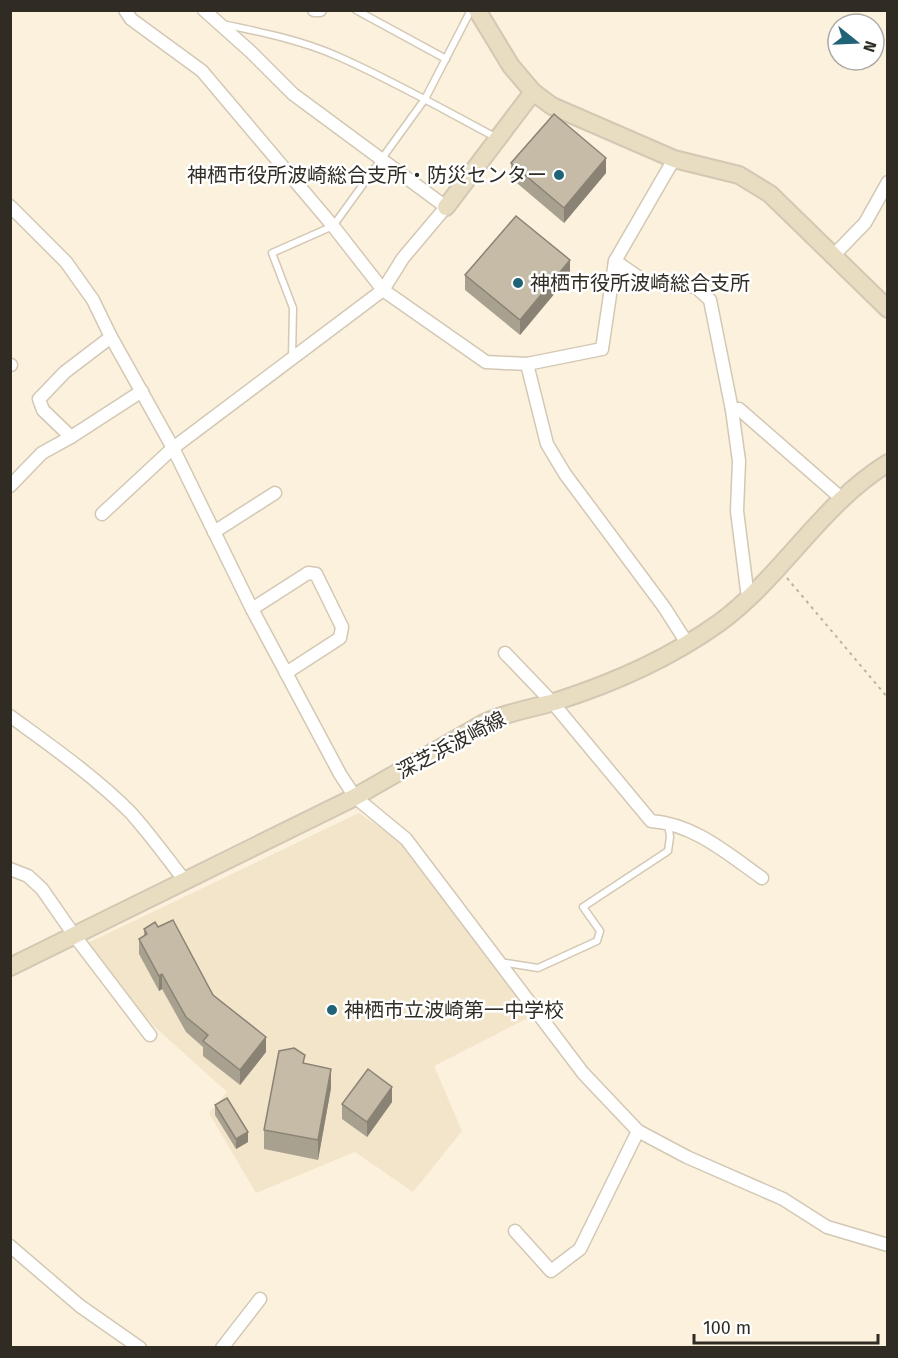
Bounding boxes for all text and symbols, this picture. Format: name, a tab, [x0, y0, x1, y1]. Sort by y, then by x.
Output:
north arrow	[826, 12, 886, 72]
text: N	[859, 39, 880, 54]
place label: 神栖市役所波崎総合支所・防災センター	[187, 163, 547, 187]
marker: 神栖市役所波崎総合支所・防災センター	[552, 168, 566, 182]
place label: 神栖市役所波崎総合支所	[530, 271, 750, 295]
marker: 神栖市役所波崎総合支所	[511, 276, 525, 290]
street label: 深芝浜波崎線	[392, 706, 510, 784]
place label: 神栖市立波崎第一中学校	[344, 998, 564, 1022]
marker: 神栖市立波崎第一中学校	[325, 1003, 339, 1017]
scale bar	[694, 1307, 878, 1345]
text: 100 m	[703, 1317, 751, 1339]

